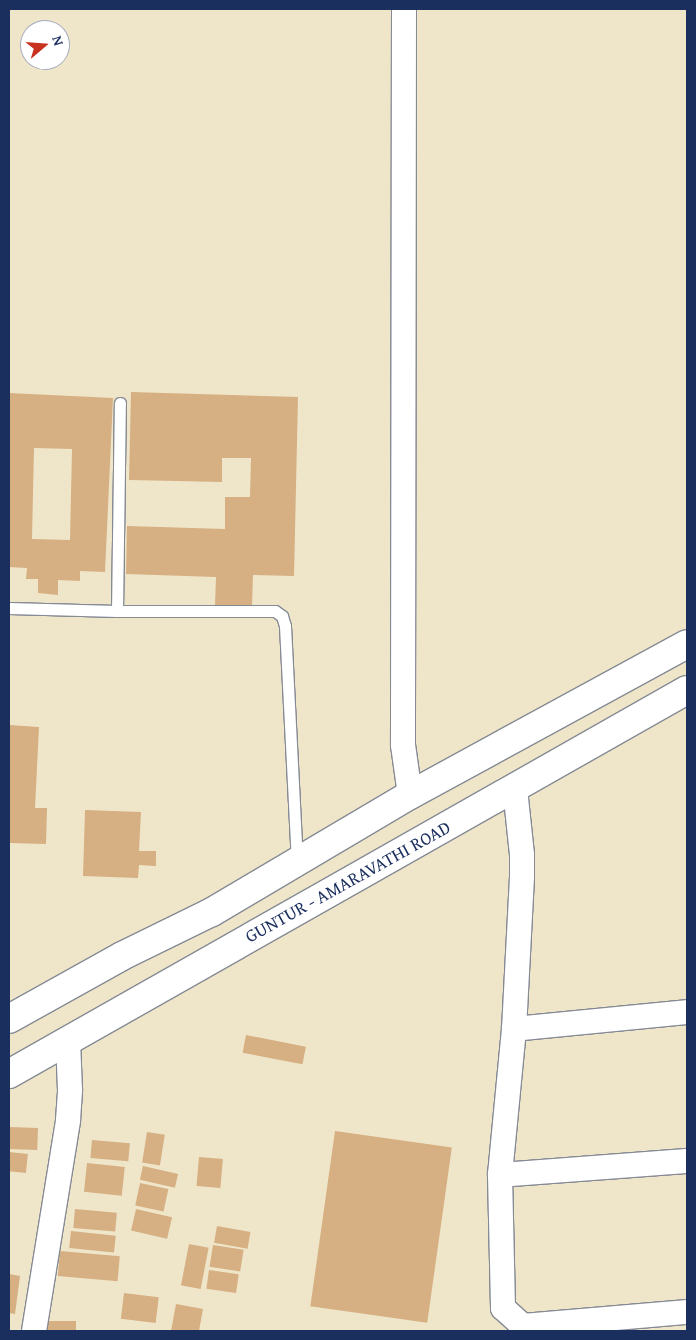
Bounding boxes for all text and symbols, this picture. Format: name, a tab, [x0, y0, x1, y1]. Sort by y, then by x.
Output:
north arrow	[20, 20, 70, 70]
text: N	[47, 33, 69, 48]
street label: GUNTUR - AMARAVATHI ROAD	[242, 816, 454, 948]

